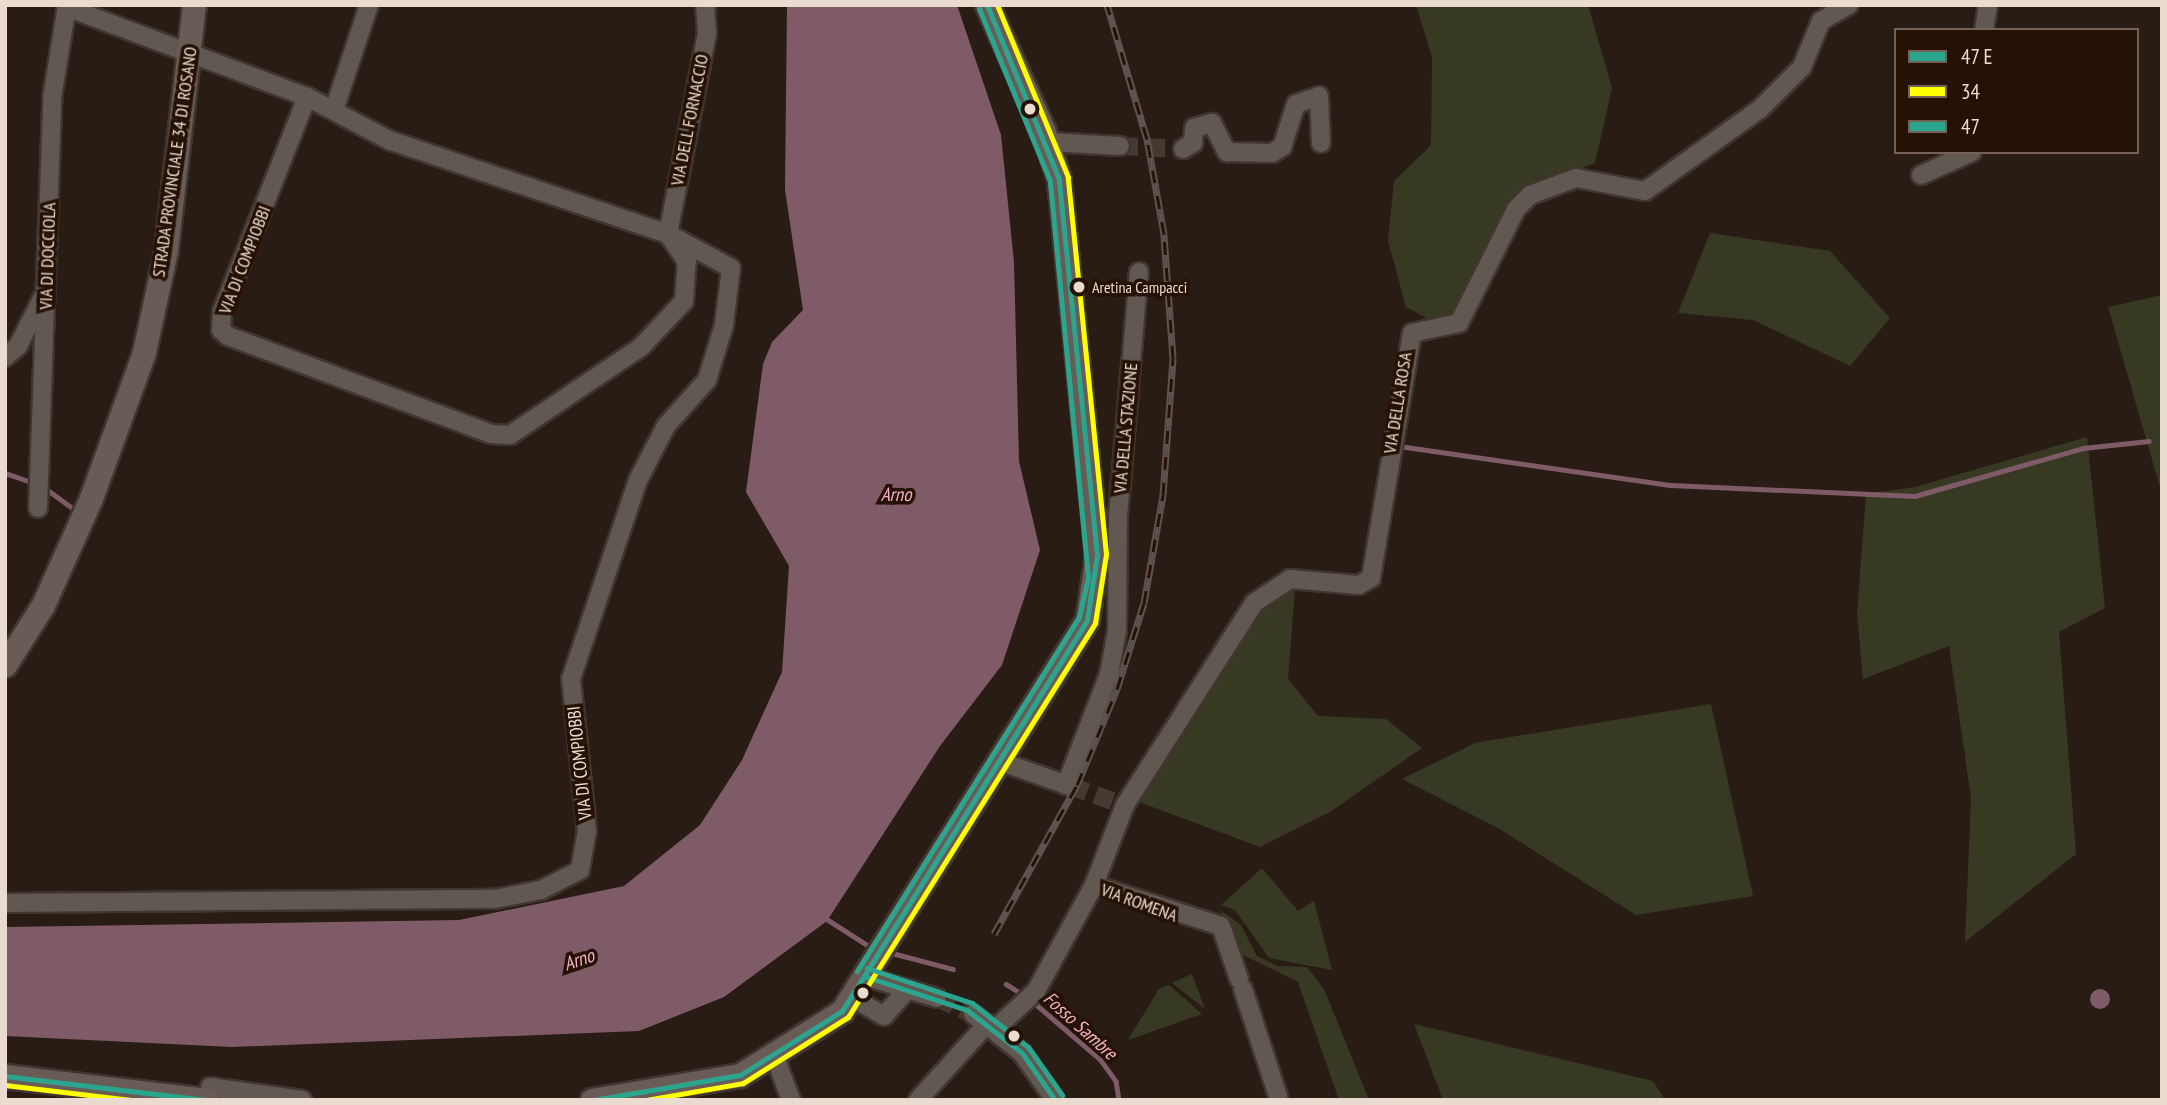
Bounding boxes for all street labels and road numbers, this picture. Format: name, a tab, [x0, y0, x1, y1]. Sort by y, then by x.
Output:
street label: STRADA PROVINCIALE 34 DI ROSANO	[148, 45, 202, 279]
street label: VIA DELL FORNACCIO	[667, 52, 713, 188]
street label: VIA DI DOCCIOLA	[35, 202, 61, 310]
street label: VIA DI COMPIOBBI	[214, 203, 276, 317]
street label: VIA DELLA ROSA	[1379, 350, 1417, 456]
street label: VIA DELLA STAZIONE	[1109, 361, 1143, 495]
street label: VIA DI COMPIOBBI	[563, 705, 597, 821]
street label: VIA ROMENA	[1098, 879, 1180, 927]

